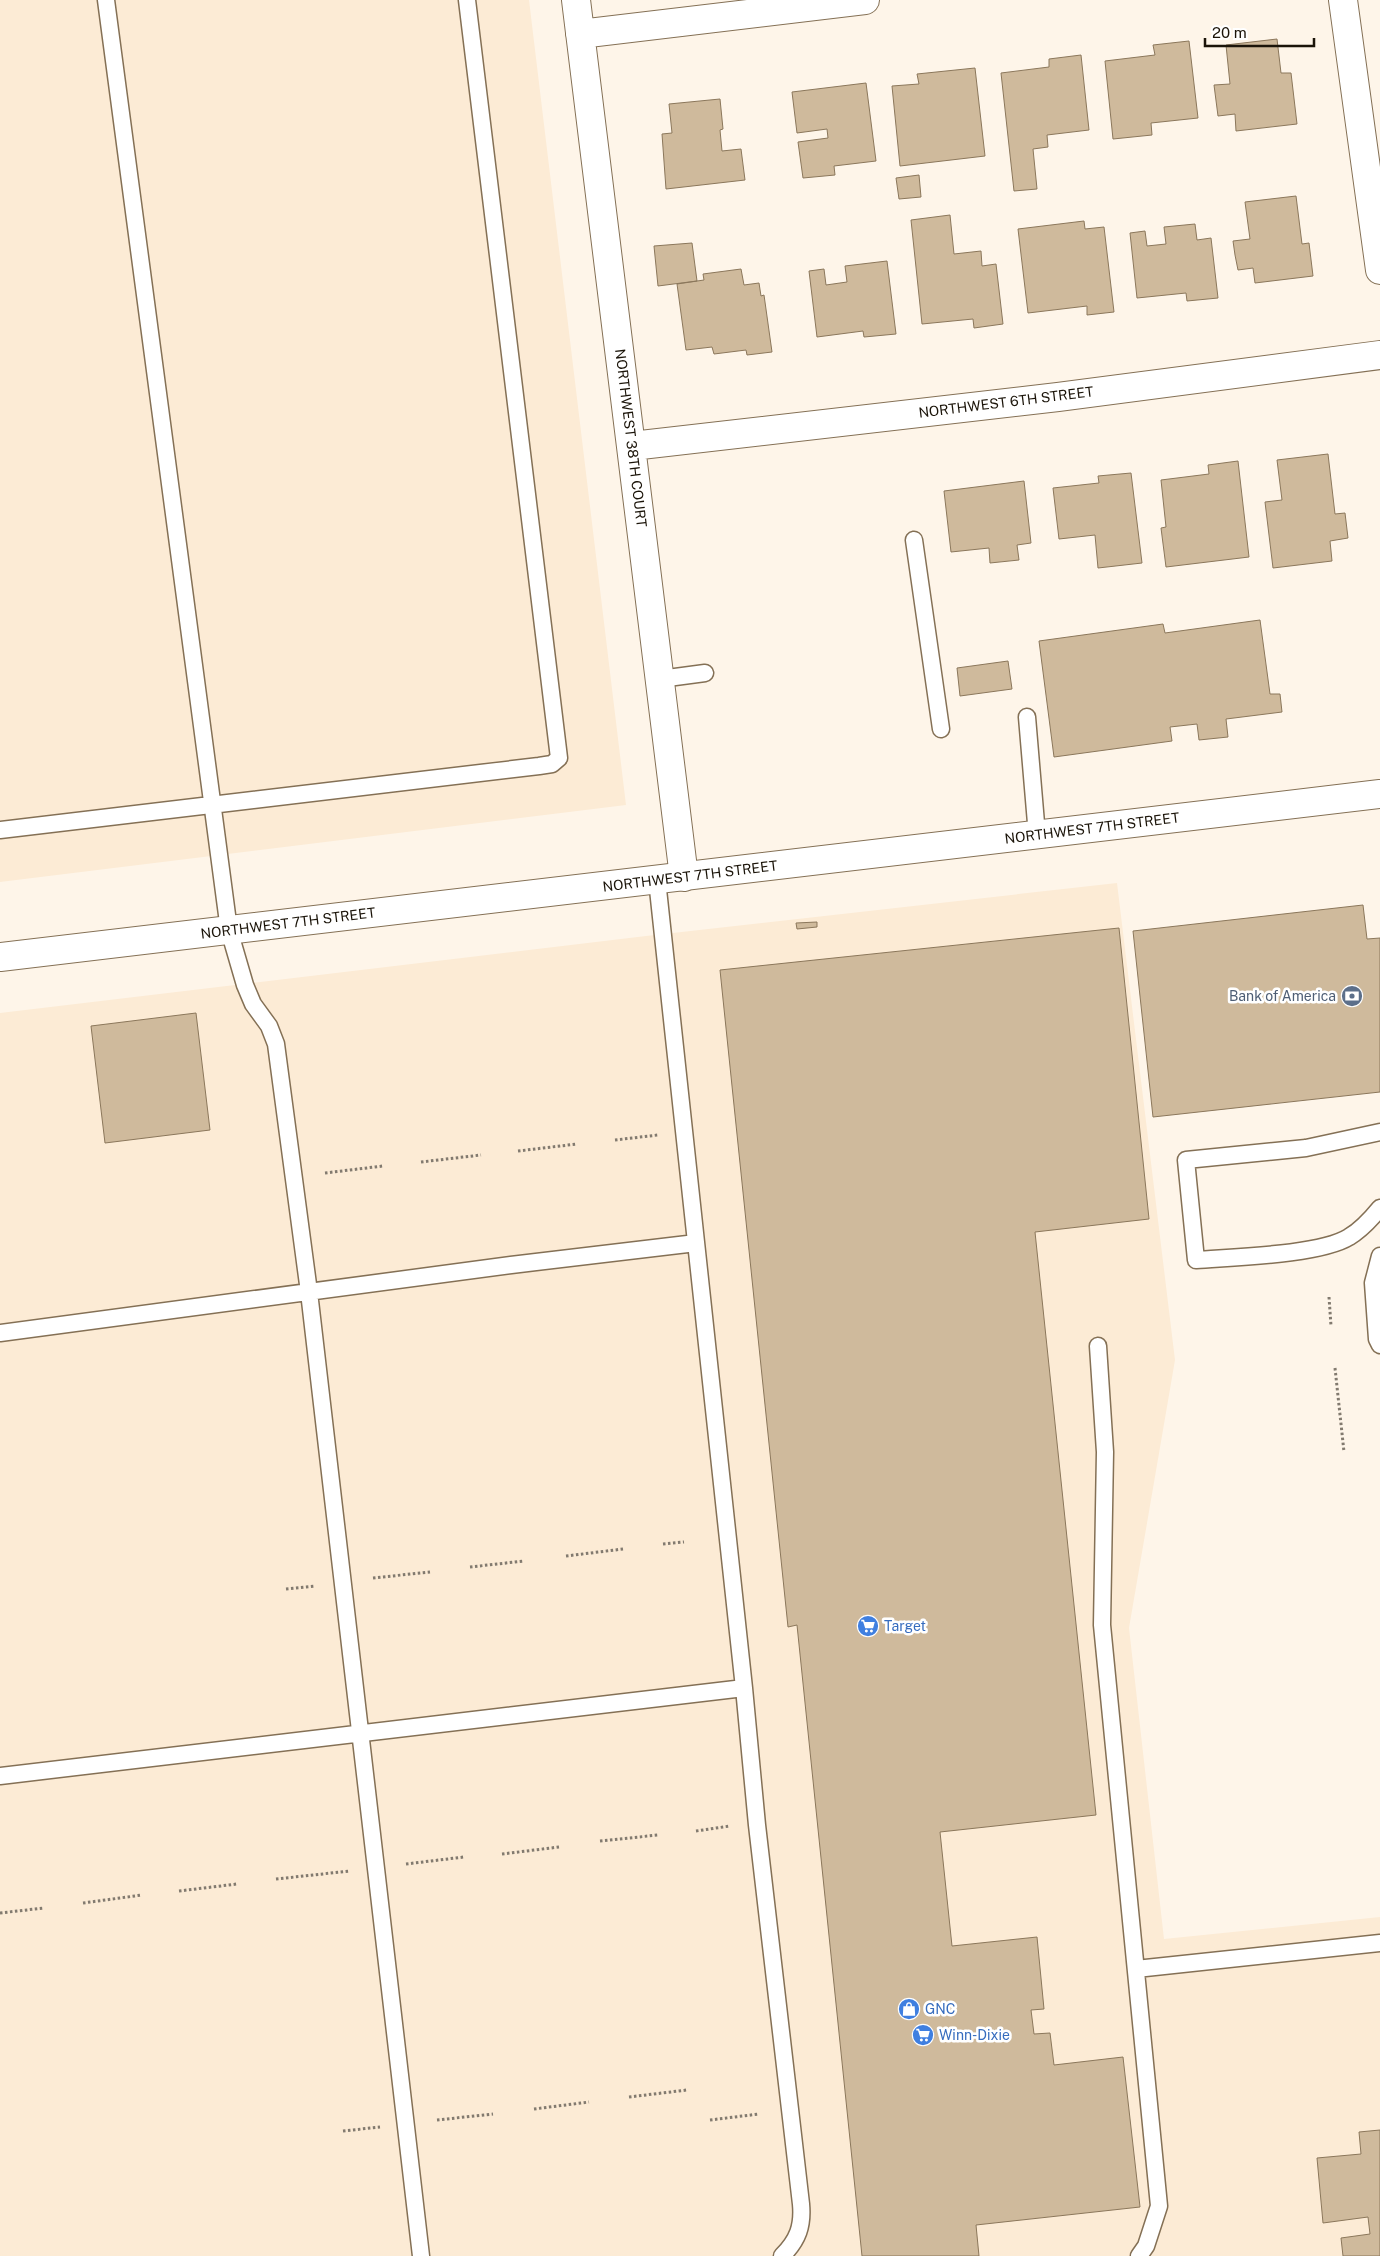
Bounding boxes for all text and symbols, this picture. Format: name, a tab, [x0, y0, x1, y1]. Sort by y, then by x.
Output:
scale bar	[1205, 15, 1314, 47]
text: 20 m	[1212, 24, 1247, 41]
street label: NORTHWEST 38TH COURT	[612, 348, 650, 528]
street label: NORTHWEST 6TH STREET	[918, 383, 1094, 421]
street label: NORTHWEST 7TH STREET	[1004, 809, 1180, 847]
street label: NORTHWEST 7TH STREET	[602, 857, 778, 895]
street label: NORTHWEST 7TH STREET	[200, 904, 376, 942]
bank icon: Bank of America	[1340, 984, 1364, 1008]
place label: Bank of America	[1229, 988, 1336, 1004]
supermarket icon: Target	[856, 1614, 880, 1638]
place label: Target	[884, 1618, 926, 1634]
shop icon: GNC	[897, 1997, 921, 2021]
place label: GNC	[925, 2001, 955, 2017]
supermarket icon: Winn-Dixie	[911, 2023, 935, 2047]
place label: Winn-Dixie	[939, 2027, 1010, 2043]

